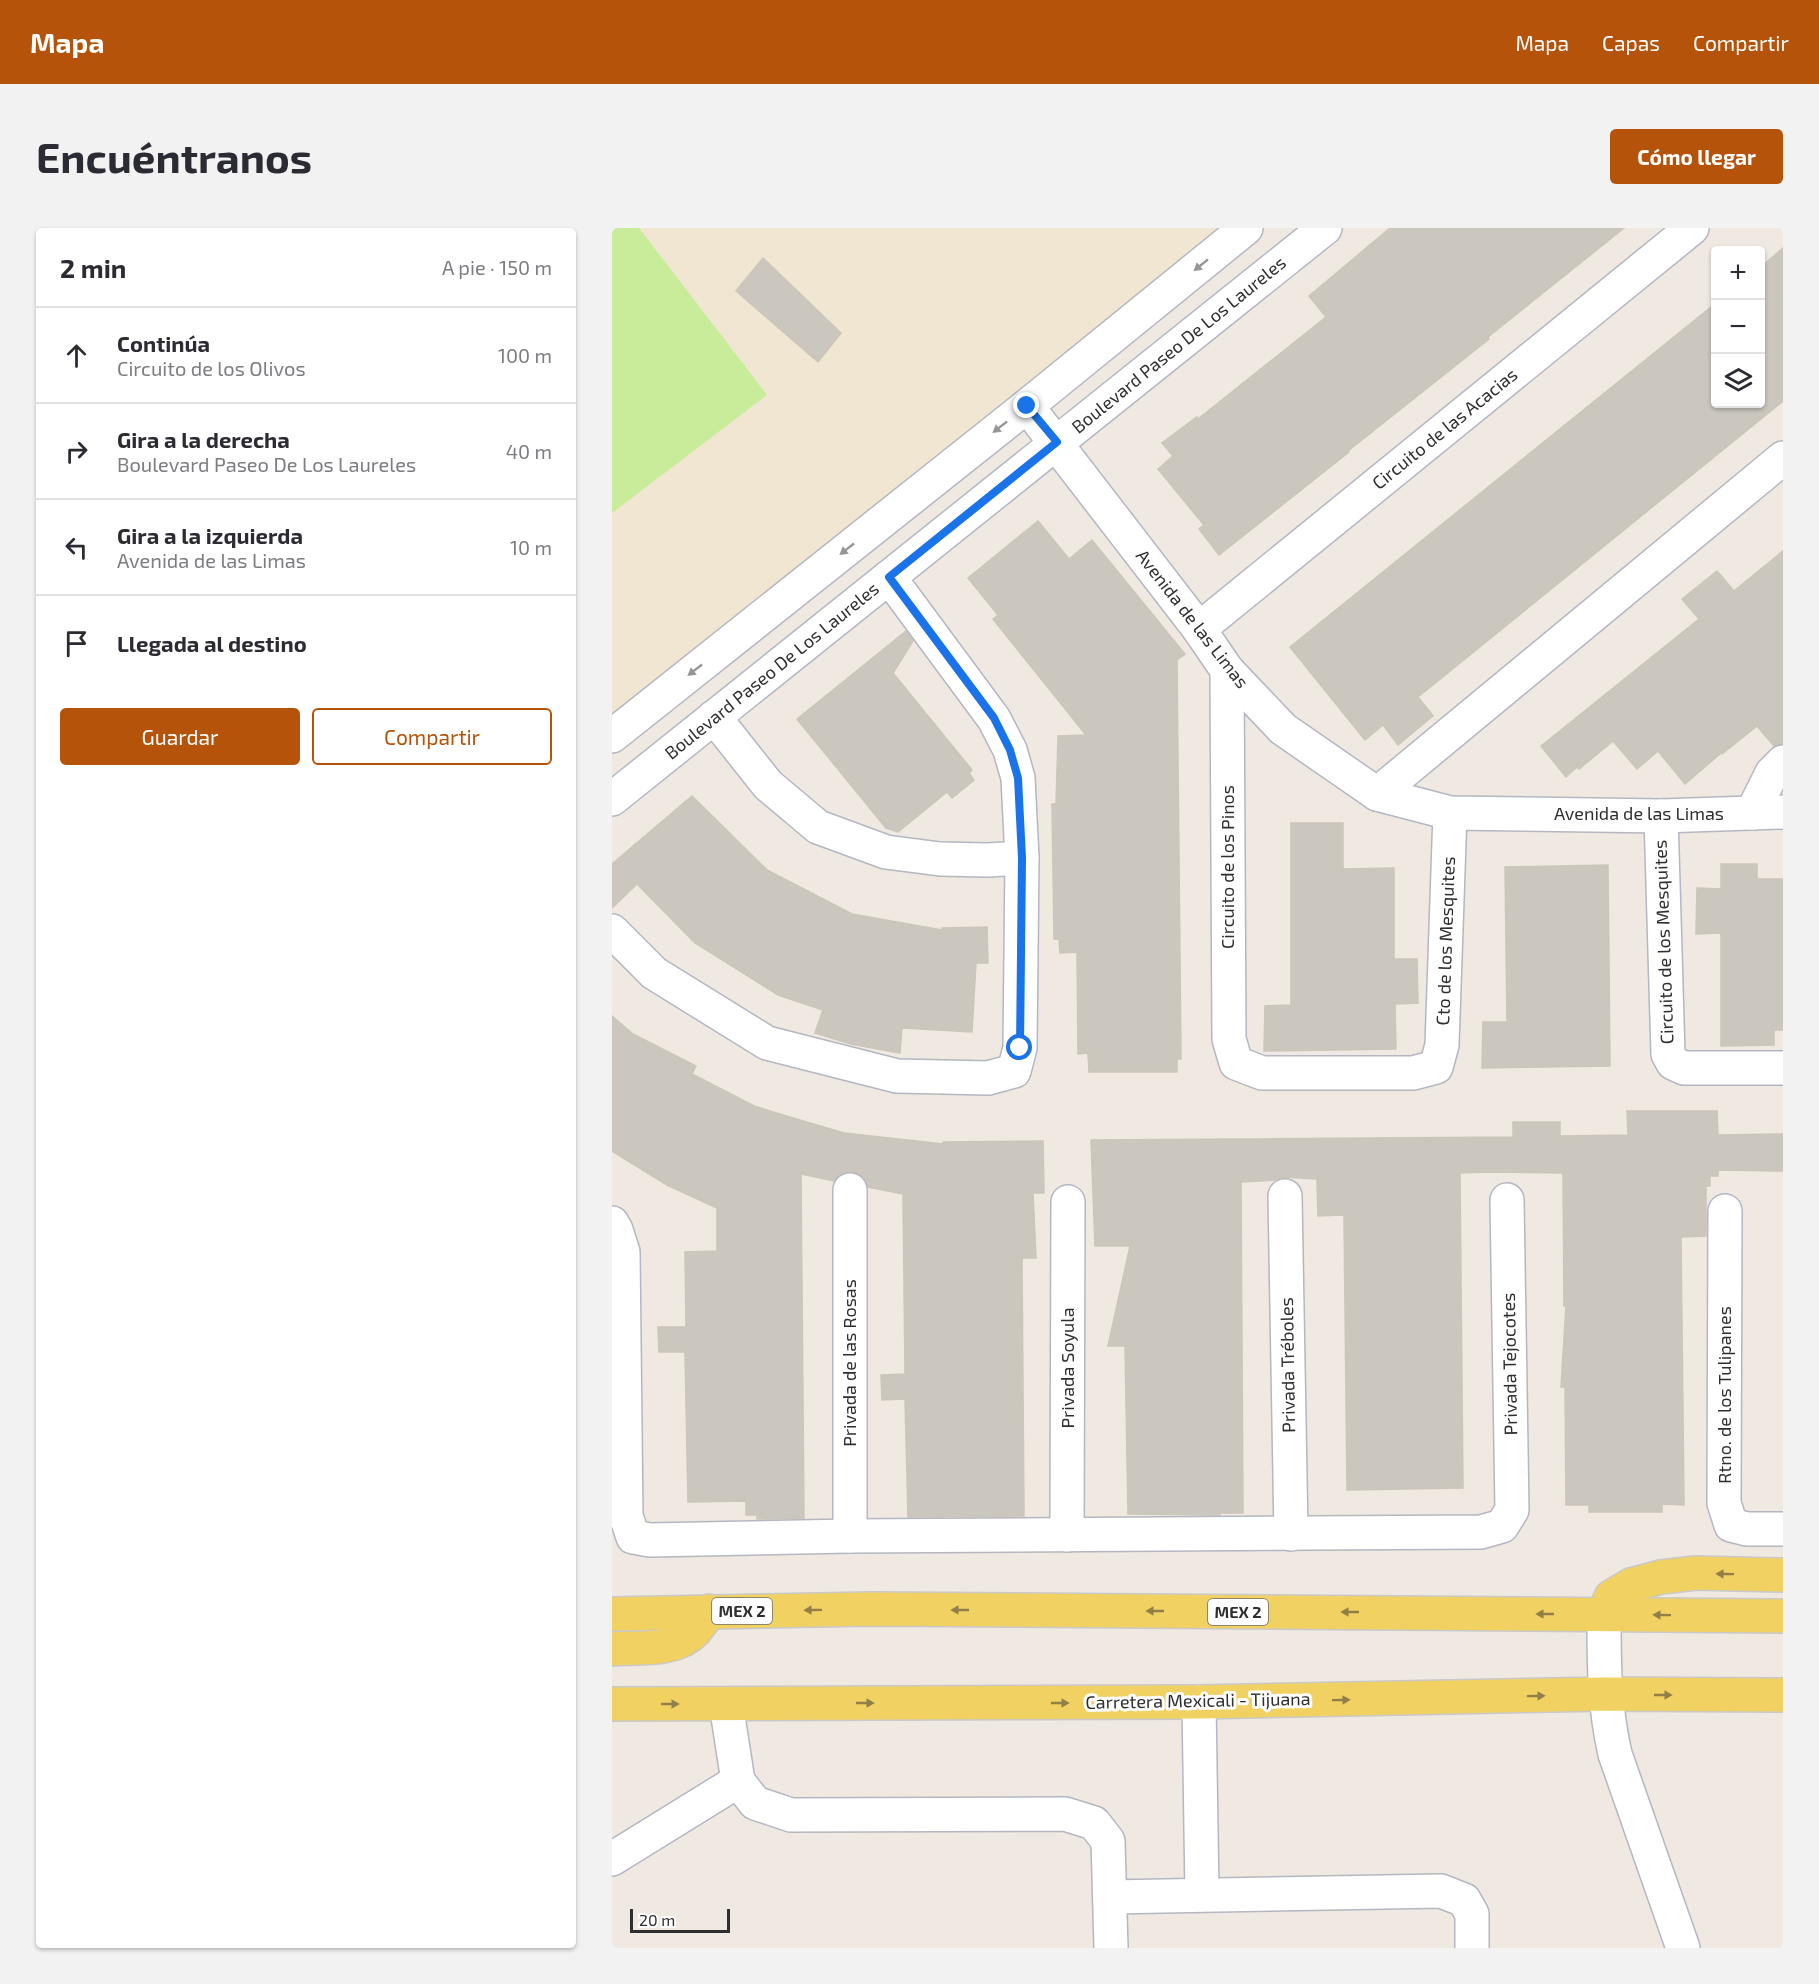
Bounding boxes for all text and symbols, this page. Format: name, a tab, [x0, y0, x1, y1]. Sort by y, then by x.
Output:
text: Mapa	[30, 25, 104, 59]
text: Mapa	[1515, 30, 1569, 55]
text: Capas	[1602, 30, 1660, 55]
text: Compartir	[1693, 30, 1789, 55]
button: Cómo llegar	[1610, 129, 1783, 184]
text: Encuéntranos	[36, 131, 312, 181]
map controls	[1711, 246, 1765, 408]
button: +	[1711, 246, 1765, 300]
street label: Boulevard Paseo De Los Laureles	[1067, 251, 1290, 437]
text: 2 min	[60, 252, 126, 283]
text: A pie · 150 m	[442, 255, 552, 279]
one-way arrow	[1194, 258, 1209, 271]
button: −	[1711, 300, 1765, 354]
text: Continúa	[117, 330, 210, 356]
icon: ahead	[60, 339, 93, 372]
text: 100 m	[498, 343, 552, 367]
button: layers	[1711, 354, 1765, 408]
text: Circuito de los Olivos	[117, 356, 306, 380]
street label: Circuito de las Acacias	[1367, 363, 1521, 494]
route end	[1013, 392, 1039, 418]
one-way arrow	[992, 421, 1008, 434]
text: Gira a la derecha	[117, 426, 290, 452]
icon: right	[60, 435, 93, 468]
text: 40 m	[506, 439, 552, 463]
text: Boulevard Paseo De Los Laureles	[117, 452, 416, 476]
text: Gira a la izquierda	[117, 522, 303, 548]
icon: left	[60, 531, 93, 564]
text: 10 m	[510, 535, 552, 559]
one-way arrow	[840, 542, 855, 554]
street label: Avenida de las Limas	[1132, 545, 1254, 692]
text: Avenida de las Limas	[117, 548, 306, 572]
street label: Boulevard Paseo De Los Laureles	[660, 577, 883, 763]
icon: arrive	[60, 627, 93, 660]
text: Llegada al destino	[117, 630, 307, 656]
one-way arrow	[687, 663, 703, 676]
button: Guardar	[60, 708, 300, 765]
button: Compartir	[312, 708, 552, 765]
street label: Circuito de los Pinos	[1216, 785, 1238, 949]
street label: Avenida de las Limas	[1554, 802, 1724, 824]
street label: Circuito de los Mesquites	[1648, 840, 1678, 1045]
street label: Cto de los Mesquites	[1431, 856, 1459, 1026]
route start	[1006, 1034, 1032, 1060]
street label: Privada de las Rosas	[838, 1279, 860, 1447]
street label: Privada Tejocotes	[1497, 1292, 1521, 1436]
street label: Privada Tréboles	[1275, 1297, 1299, 1433]
street label: Rtno. de los Tulipanes	[1713, 1306, 1735, 1484]
street label: Privada Soyula	[1056, 1307, 1078, 1429]
one-way arrow	[1715, 1569, 1734, 1579]
road number: MEX 2	[712, 1598, 772, 1624]
road number: MEX 2	[1208, 1599, 1268, 1625]
one-way arrow	[804, 1605, 823, 1615]
one-way arrow	[951, 1605, 970, 1614]
one-way arrow	[1146, 1606, 1165, 1616]
one-way arrow	[1341, 1608, 1360, 1617]
one-way arrow	[1536, 1609, 1555, 1619]
one-way arrow	[1652, 1610, 1671, 1620]
street label: Carretera Mexicali - Tijuana	[1085, 1687, 1311, 1713]
one-way arrow	[1654, 1690, 1673, 1700]
one-way arrow	[1527, 1691, 1546, 1701]
one-way arrow	[1332, 1695, 1351, 1705]
one-way arrow	[856, 1698, 875, 1708]
one-way arrow	[1051, 1698, 1070, 1708]
one-way arrow	[661, 1699, 680, 1709]
scale bar	[630, 1906, 730, 1934]
text: 20 m	[639, 1910, 675, 1929]

